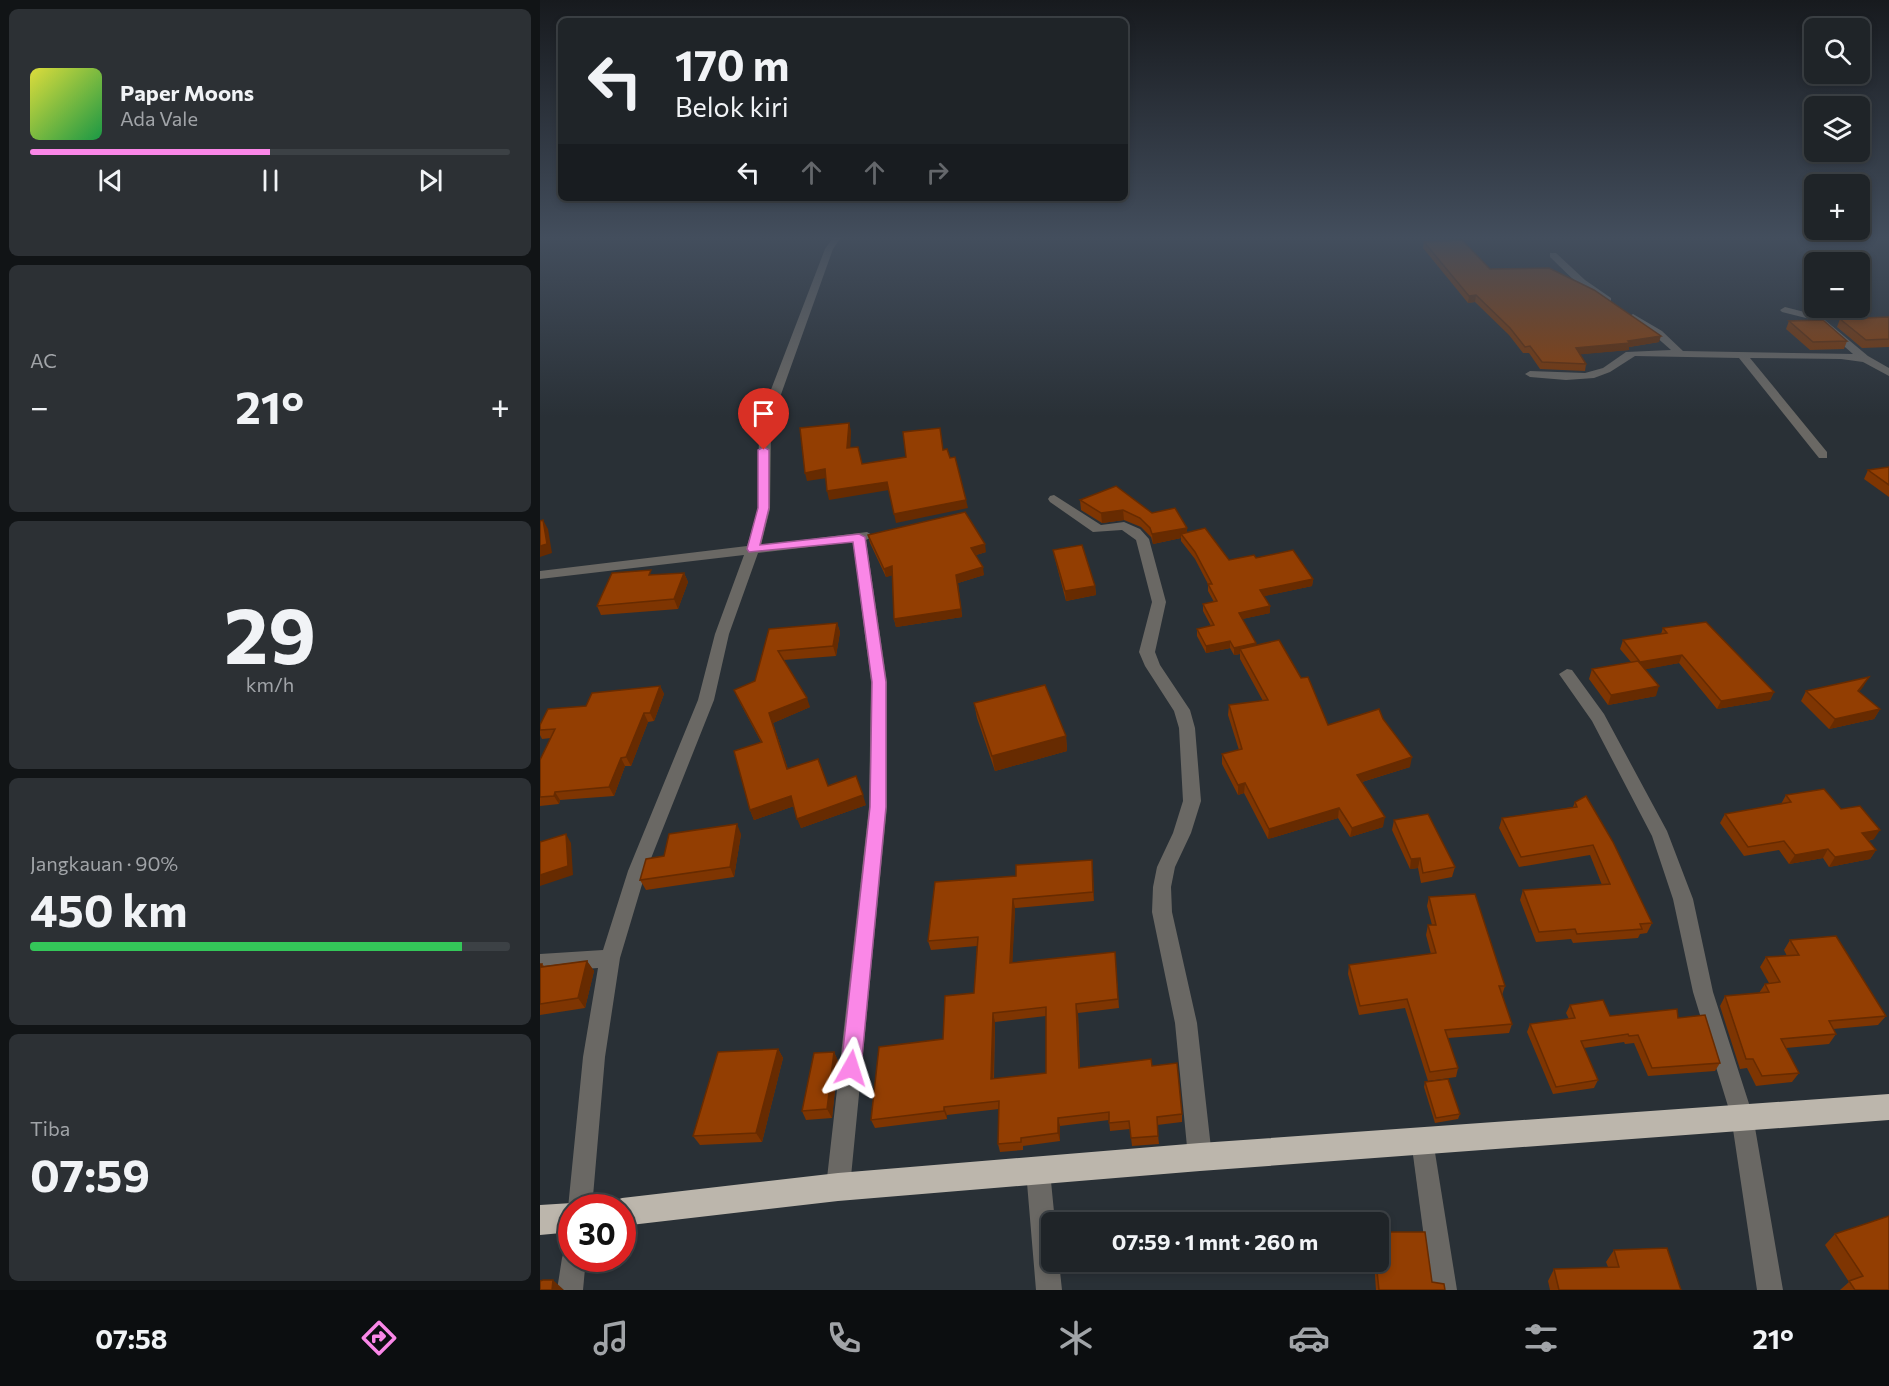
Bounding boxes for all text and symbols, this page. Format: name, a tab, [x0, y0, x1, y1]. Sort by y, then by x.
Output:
map controls	[1804, 18, 1870, 318]
button: search	[1804, 18, 1870, 84]
text: 170 m	[675, 38, 789, 90]
icon: left	[576, 42, 654, 120]
text: Paper Moons	[120, 79, 254, 106]
text: Belok kiri	[675, 90, 789, 123]
button: layers	[1804, 96, 1870, 162]
text: Ada Vale	[120, 106, 198, 130]
icon: left	[732, 156, 765, 189]
icon: ahead	[795, 156, 828, 189]
icon: ahead	[858, 156, 891, 189]
icon: right	[921, 156, 954, 189]
icon: previous	[94, 164, 127, 197]
icon: pause	[254, 164, 287, 197]
icon: next	[414, 164, 447, 197]
button: +	[1804, 174, 1870, 240]
button: −	[1804, 252, 1870, 318]
text: AC	[30, 348, 57, 372]
text: 21°	[235, 378, 304, 433]
text: −	[30, 385, 49, 426]
text: +	[491, 385, 510, 426]
pin	[738, 388, 789, 450]
icon: arrive	[747, 397, 780, 430]
text: 29	[224, 585, 316, 680]
text: km/h	[246, 672, 294, 696]
text: Jangkauan · 90%	[30, 851, 178, 875]
text: 450 km	[30, 881, 187, 936]
position arrow	[819, 1036, 883, 1100]
text: Tiba	[30, 1116, 70, 1140]
text: 07:59	[30, 1146, 150, 1201]
speed limit sign: 30	[558, 1194, 636, 1272]
text: 07:59 · 1 mnt · 260 m	[1112, 1228, 1318, 1255]
icon: directions	[358, 1317, 400, 1359]
icon: music	[590, 1317, 632, 1359]
icon: phone	[823, 1317, 865, 1359]
icon: climate	[1055, 1317, 1097, 1359]
icon: car	[1288, 1317, 1330, 1359]
icon: filters	[1520, 1317, 1562, 1359]
text: 07:58	[95, 1322, 167, 1355]
text: 21°	[1752, 1322, 1794, 1355]

